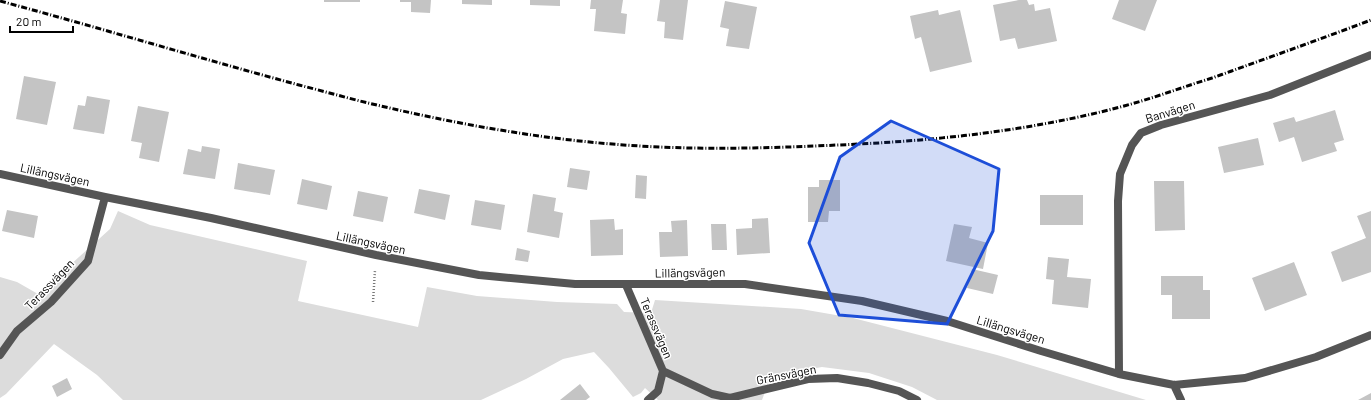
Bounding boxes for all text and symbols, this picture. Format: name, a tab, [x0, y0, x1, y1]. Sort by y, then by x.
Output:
scale bar	[10, 8, 73, 34]
text: 20 m	[16, 14, 42, 28]
street label: Banvägen	[1144, 97, 1196, 125]
street label: Lillängsvägen	[19, 160, 91, 188]
street label: Lillängsvägen	[335, 228, 407, 256]
street label: Terassvägen	[21, 256, 77, 312]
street label: Lillängsvägen	[655, 264, 725, 280]
street label: Terassvägen	[638, 295, 676, 361]
street label: Lillängsvägen	[975, 312, 1047, 346]
street label: Gränsvägen	[755, 361, 817, 387]

